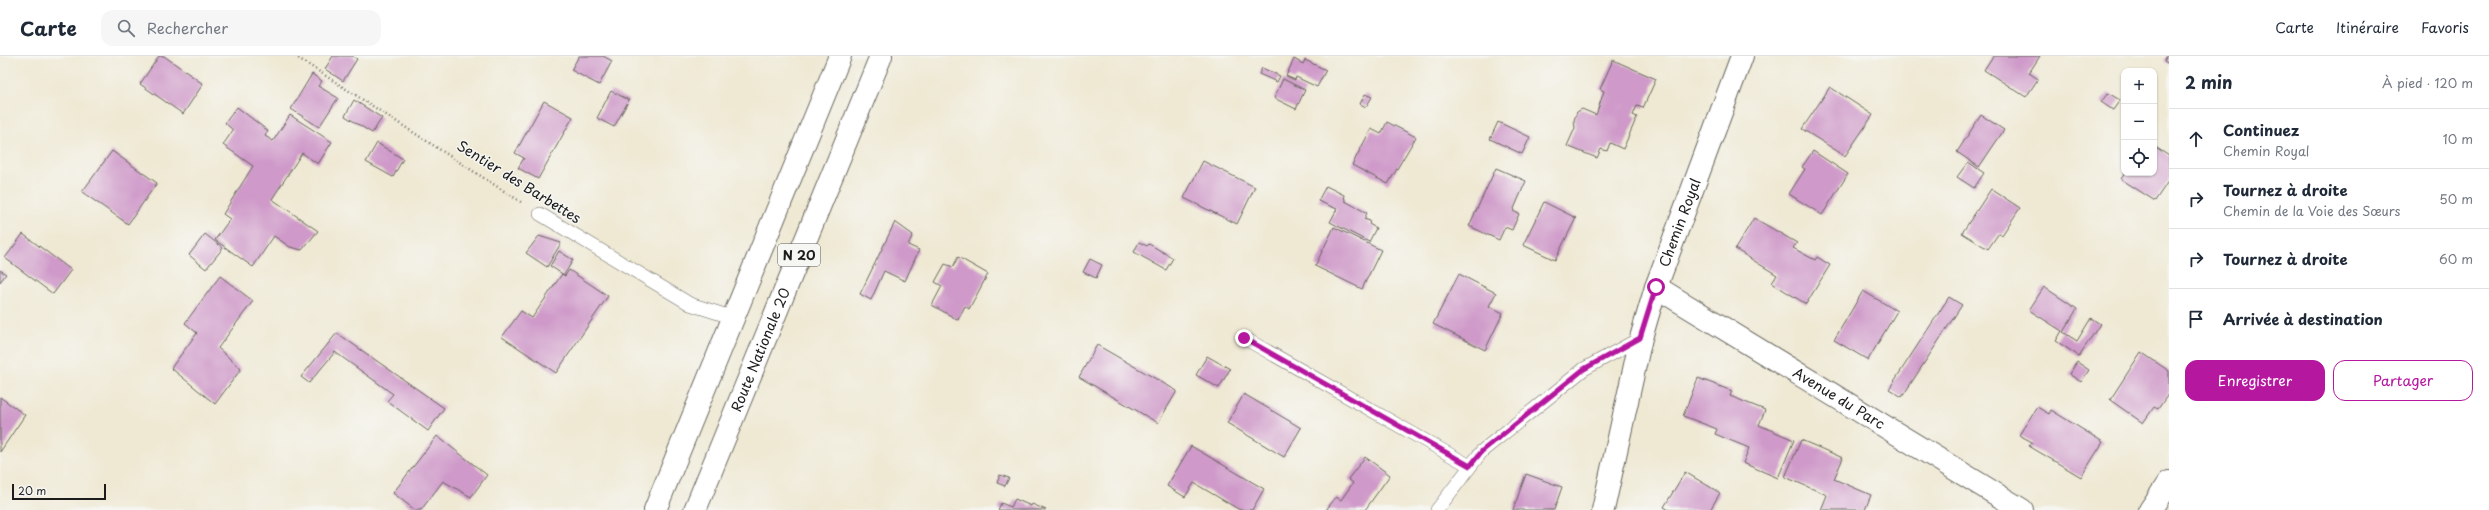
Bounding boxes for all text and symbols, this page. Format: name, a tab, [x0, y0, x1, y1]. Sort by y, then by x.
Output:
search box	[101, 10, 381, 46]
text: Carte	[20, 14, 77, 42]
text: Rechercher	[147, 16, 228, 39]
icon: search	[115, 17, 137, 39]
text: Carte	[2275, 17, 2314, 38]
text: Itinéraire	[2336, 17, 2399, 38]
text: Favoris	[2421, 17, 2469, 38]
map controls	[2121, 68, 2157, 176]
button: +	[2121, 68, 2157, 104]
text: 2 min	[2185, 69, 2232, 95]
text: À pied · 120 m	[2382, 73, 2473, 92]
button: −	[2121, 104, 2157, 140]
text: Continuez	[2223, 118, 2299, 141]
icon: ahead	[2185, 128, 2207, 150]
text: 10 m	[2443, 129, 2473, 148]
street label: Sentier des Barbettes	[453, 135, 585, 228]
button: locate	[2121, 140, 2157, 176]
text: Chemin Royal	[2223, 141, 2310, 160]
street label: Chemin Royal	[1653, 175, 1706, 270]
text: Tournez à droite	[2223, 178, 2348, 201]
icon: right	[2185, 188, 2207, 210]
text: 50 m	[2439, 189, 2473, 208]
text: Chemin de la Voie des Sœurs	[2223, 201, 2401, 220]
road number: N 20	[778, 244, 820, 266]
text: Tournez à droite	[2223, 247, 2348, 270]
icon: right	[2185, 248, 2207, 270]
text: 60 m	[2439, 249, 2473, 268]
route start	[1647, 278, 1665, 296]
street label: Route Nationale 20	[725, 285, 795, 415]
text: Arrivée à destination	[2223, 307, 2383, 330]
icon: arrive	[2185, 308, 2207, 330]
route end	[1235, 329, 1253, 347]
button: Enregistrer	[2185, 360, 2325, 401]
button: Partager	[2333, 360, 2473, 401]
street label: Avenue du Parc	[1789, 362, 1889, 434]
scale bar	[12, 482, 106, 501]
text: 20 m	[18, 482, 46, 499]

